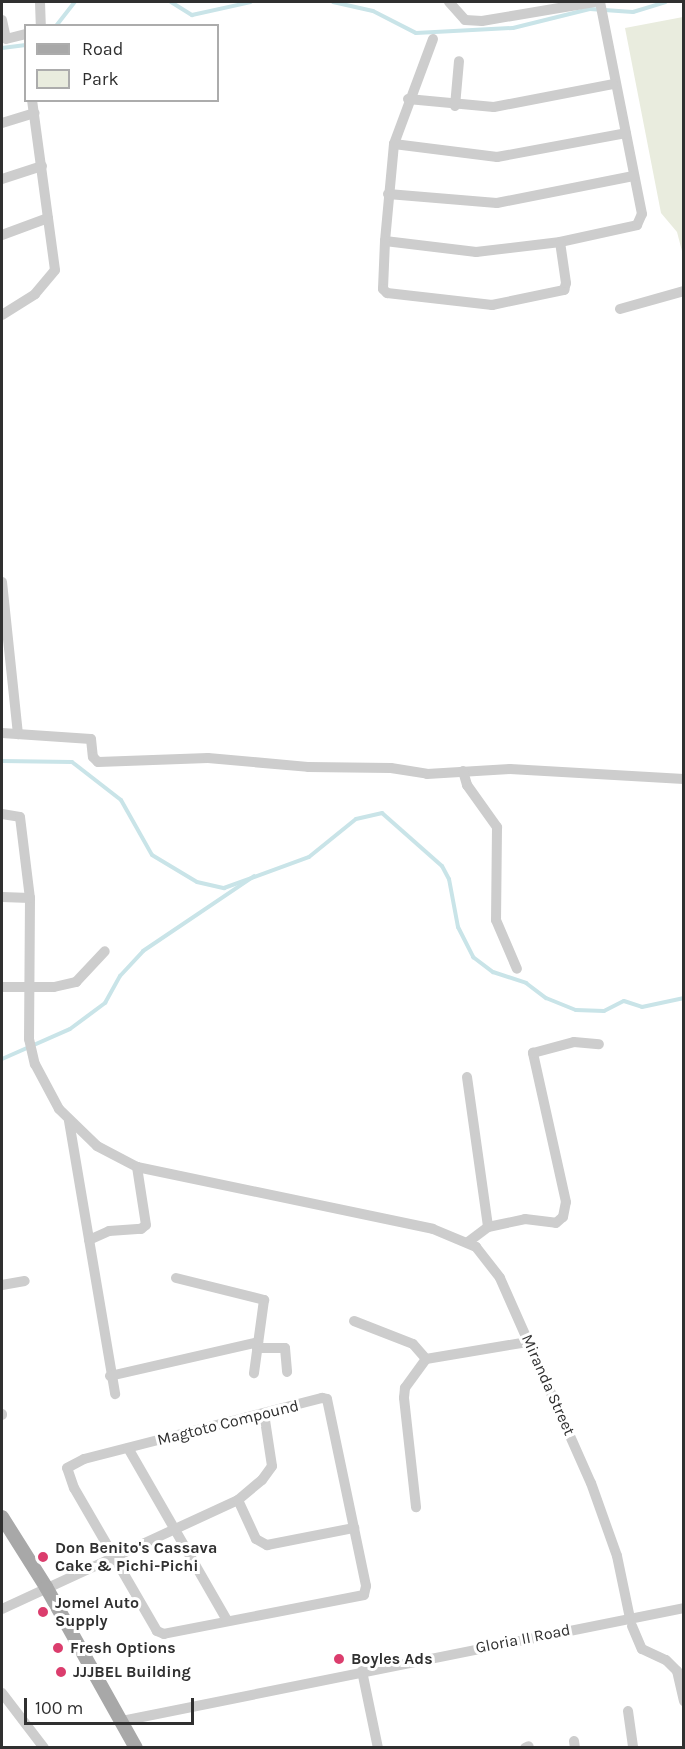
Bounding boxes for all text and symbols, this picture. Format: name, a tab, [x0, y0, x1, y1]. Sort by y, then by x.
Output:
legend	[24, 24, 219, 102]
text: Road	[82, 38, 123, 60]
text: Park	[82, 68, 119, 90]
street label: Miranda Street	[517, 1332, 579, 1438]
street label: Magtoto Compound	[155, 1396, 301, 1450]
place label: Don Benito's Cassava Cake & Pichi-Pichi	[55, 1538, 217, 1576]
marker: Don Benito's Cassava Cake & Pichi-Pichi	[36, 1550, 50, 1564]
place label: Jomel Auto Supply	[55, 1593, 139, 1631]
marker: Jomel Auto Supply	[36, 1605, 50, 1619]
street label: Gloria II Road	[474, 1620, 572, 1658]
place label: Fresh Options	[70, 1638, 176, 1658]
marker: Fresh Options	[51, 1641, 65, 1655]
place label: Boyles Ads	[351, 1649, 433, 1669]
marker: Boyles Ads	[332, 1652, 346, 1666]
place label: JJJBEL Building	[73, 1662, 191, 1682]
marker: JJJBEL Building	[54, 1665, 68, 1679]
scale bar	[27, 1686, 196, 1724]
text: 100 m	[35, 1697, 83, 1719]

